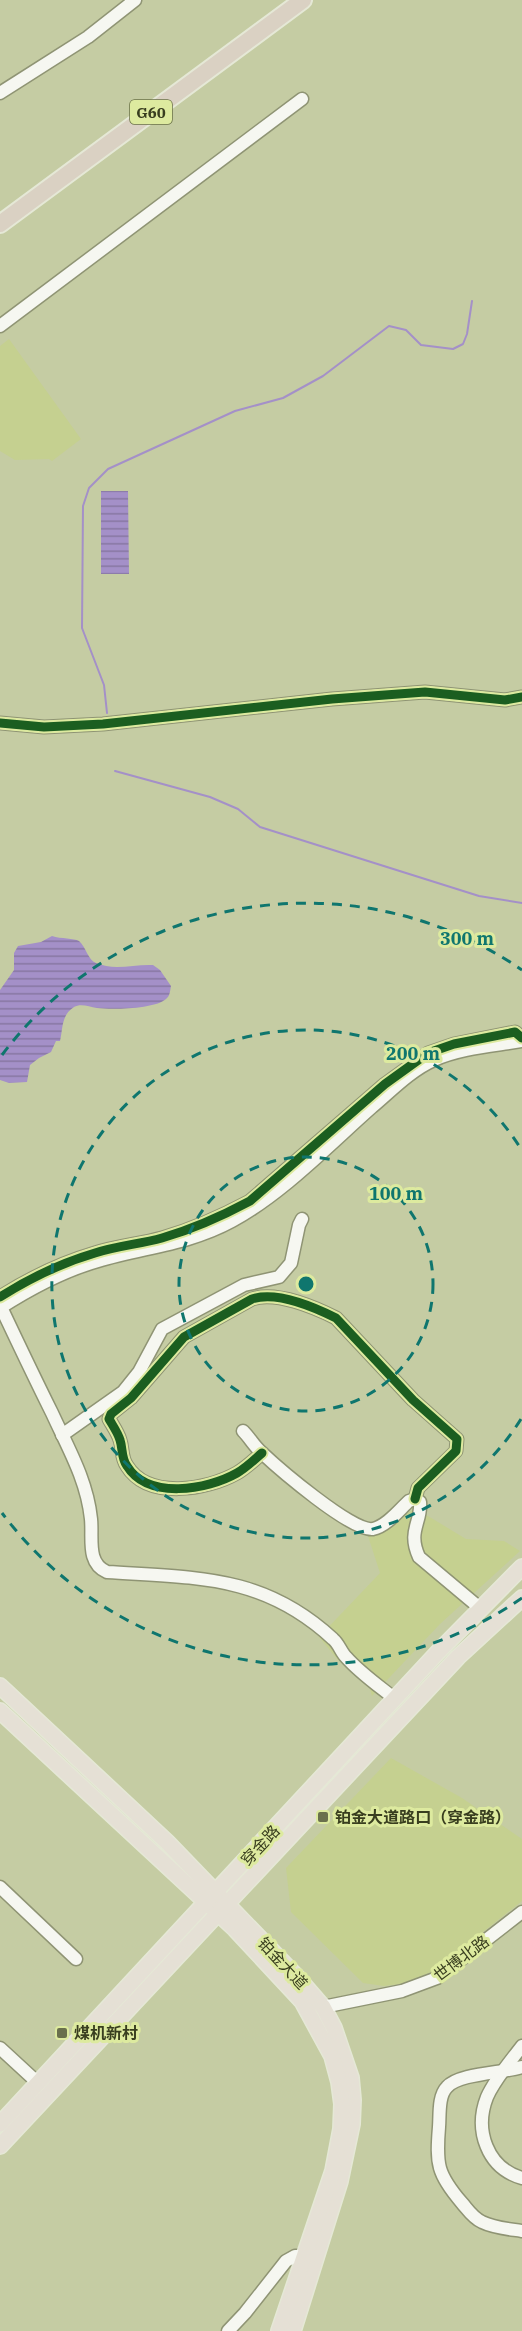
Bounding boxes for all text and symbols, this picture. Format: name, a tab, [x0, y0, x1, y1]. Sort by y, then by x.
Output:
road number: G60	[130, 100, 172, 124]
text: 300 m	[440, 927, 495, 950]
text: 200 m	[386, 1042, 441, 1065]
text: 100 m	[369, 1182, 424, 1205]
centre of rings	[296, 1274, 316, 1294]
place label: 铂金大道路口（穿金路）	[335, 1807, 511, 1827]
marker: 铂金大道路口（穿金路）	[316, 1810, 330, 1824]
street label: 穿金路	[236, 1821, 284, 1869]
street label: 世博北路	[429, 1931, 493, 1985]
street label: 铂金大道	[254, 1933, 312, 1993]
place label: 煤机新村	[74, 2023, 138, 2043]
marker: 煤机新村	[55, 2026, 69, 2040]

